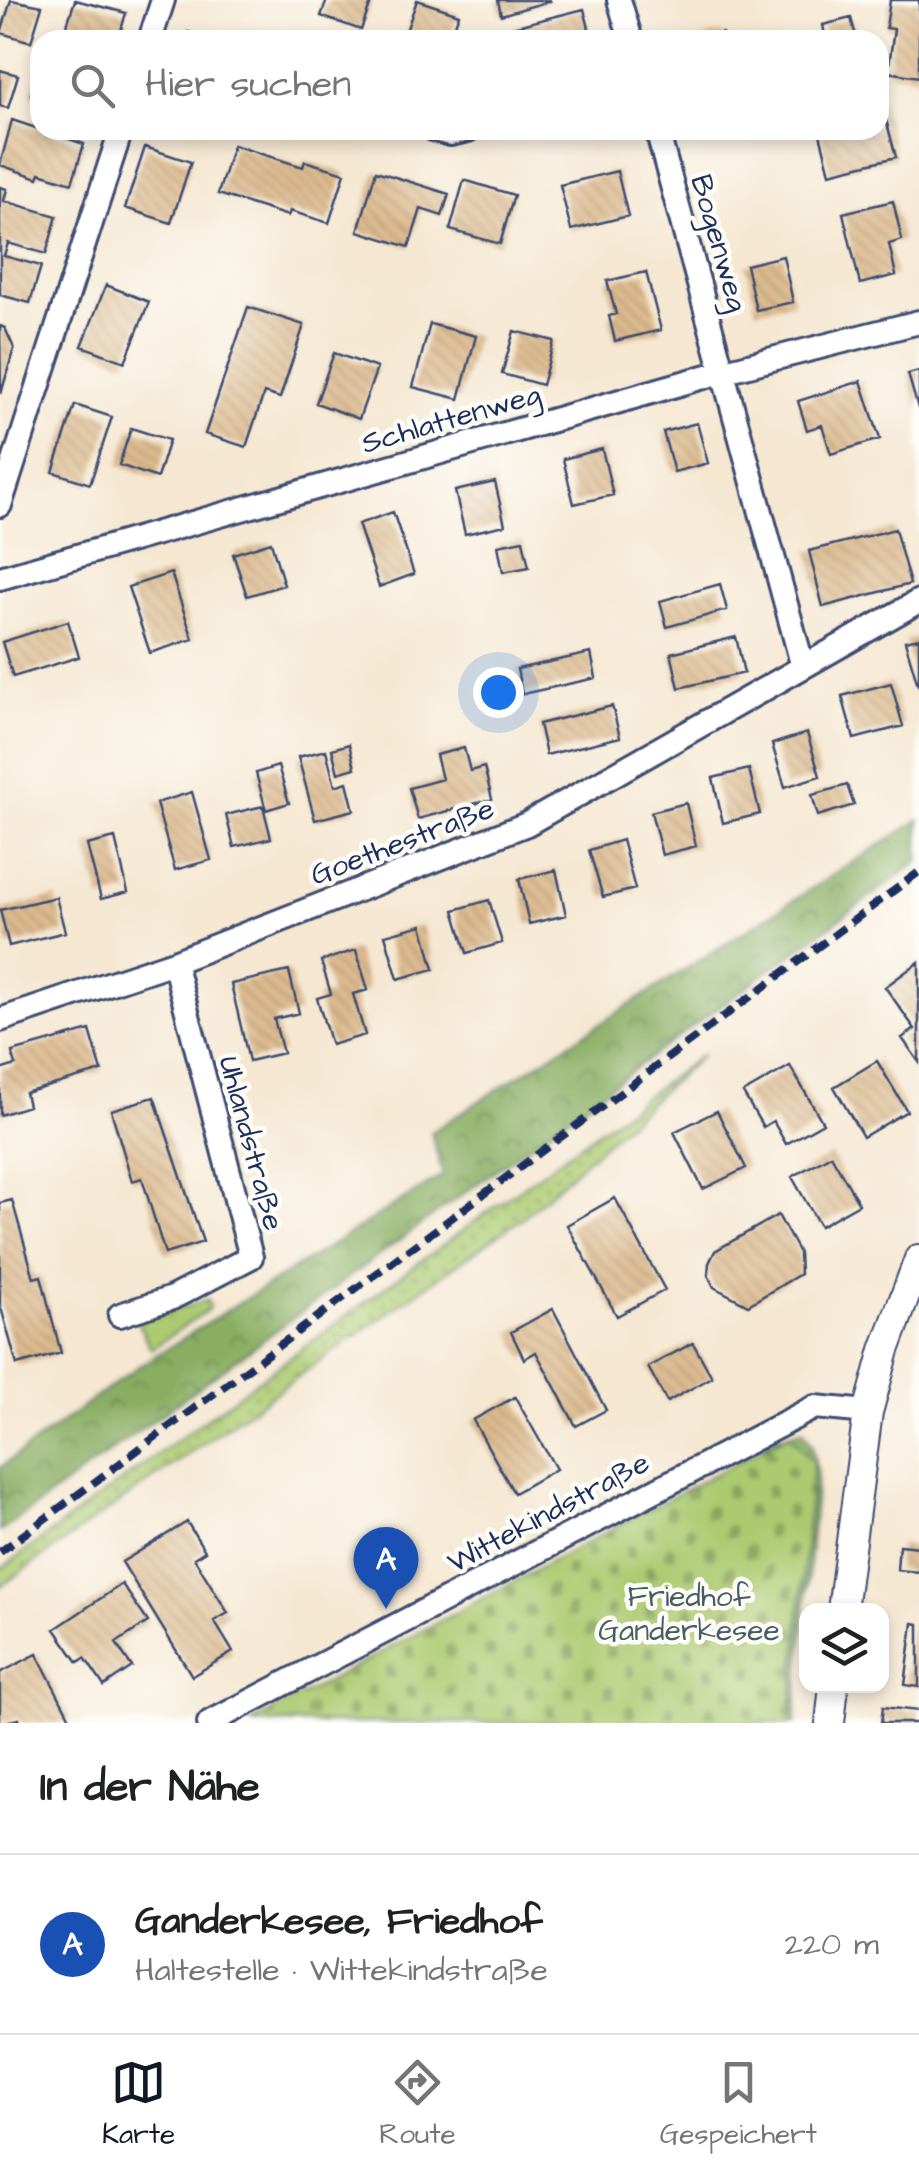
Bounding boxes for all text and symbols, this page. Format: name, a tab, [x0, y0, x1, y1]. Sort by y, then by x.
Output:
search box	[30, 30, 889, 140]
icon: search	[65, 58, 120, 113]
text: Hier suchen	[145, 59, 351, 111]
street label: Bogenweg	[678, 170, 759, 317]
street label: Schlattenweg	[357, 373, 546, 466]
your location	[473, 667, 524, 718]
street label: Goethestraße	[304, 788, 500, 896]
street label: Uhlandstraße	[208, 1052, 294, 1235]
street label: Wittekindstraße	[440, 1442, 657, 1584]
pin: A	[354, 1526, 418, 1609]
park label: Friedhof Ganderkesee	[598, 1576, 780, 1652]
map controls	[799, 1603, 889, 1693]
button: layers	[799, 1603, 889, 1693]
text: In der Nähe	[40, 1759, 260, 1817]
text: Ganderkesee, Friedhof	[135, 1896, 543, 1948]
text: A	[62, 1922, 83, 1967]
text: 220 m	[784, 1922, 879, 1967]
text: Haltestelle · Wittekindstraße	[135, 1948, 548, 1993]
tab: Karte	[102, 2055, 175, 2154]
tab: Route	[379, 2055, 456, 2154]
tab: Gespeichert	[660, 2055, 817, 2154]

